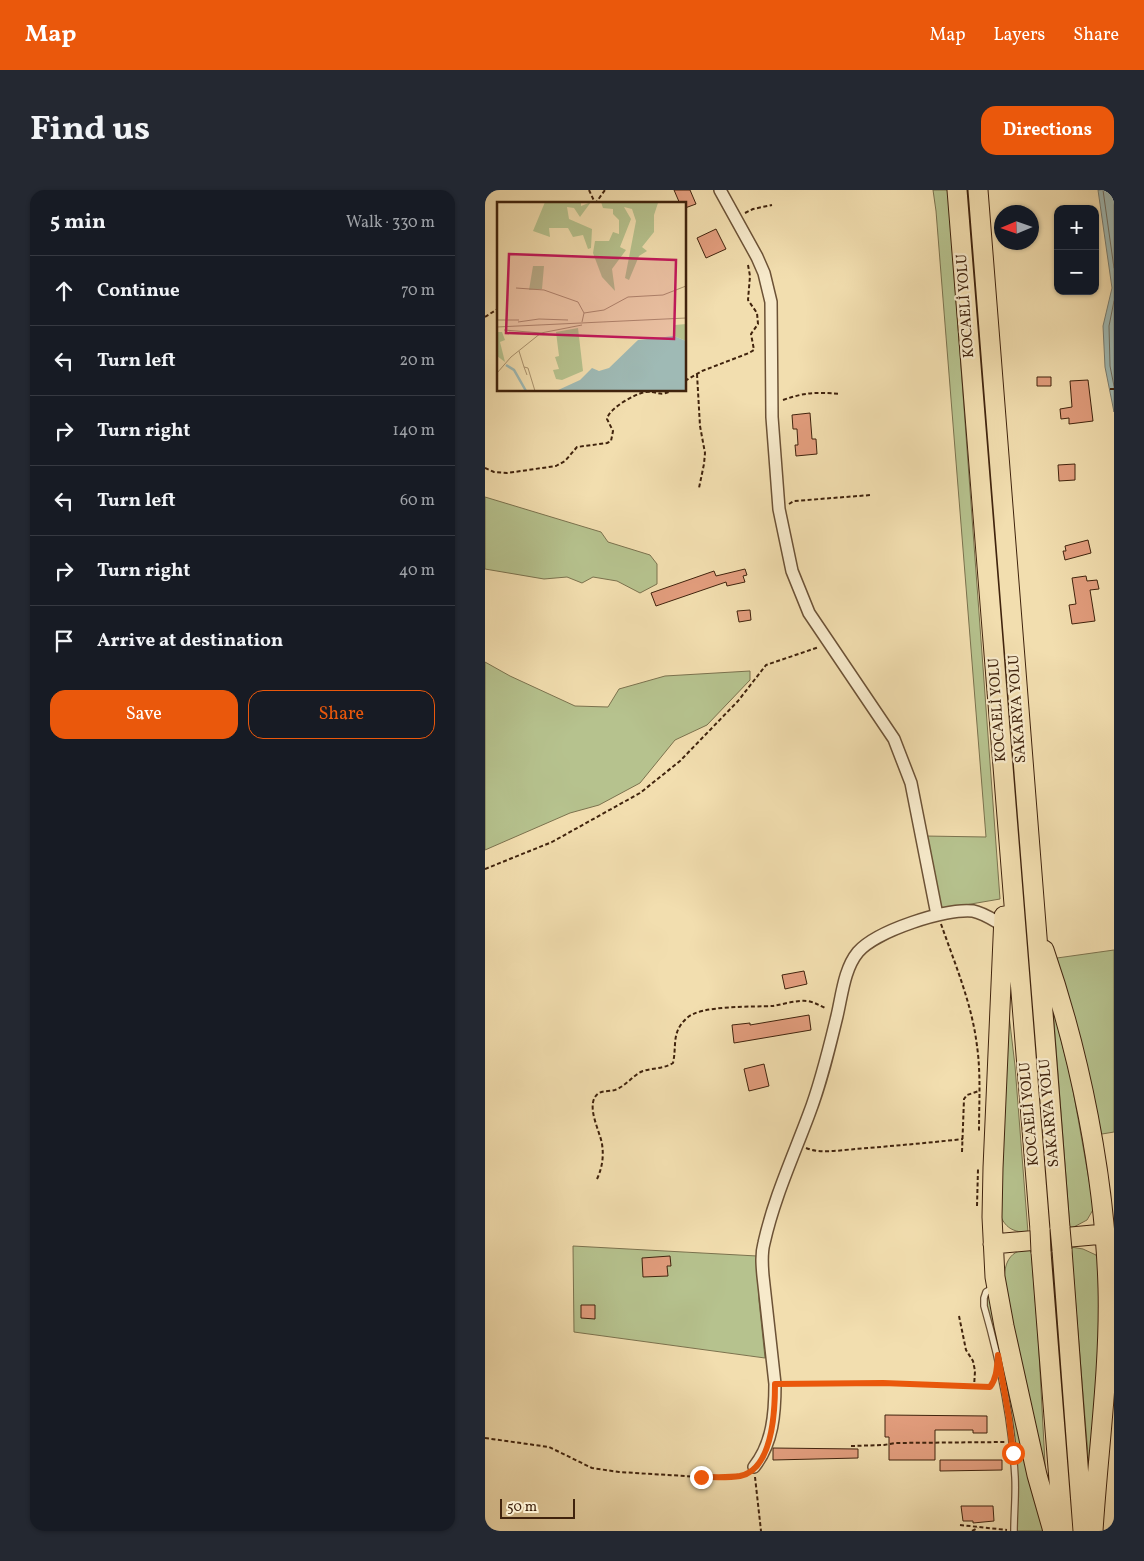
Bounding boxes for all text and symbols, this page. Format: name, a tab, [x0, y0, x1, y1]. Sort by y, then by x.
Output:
text: Map	[25, 18, 76, 52]
text: Map	[929, 23, 965, 48]
text: Layers	[993, 23, 1045, 48]
text: Share	[1073, 23, 1119, 48]
text: Find us	[30, 106, 150, 154]
button: Directions	[981, 106, 1114, 155]
inset map	[497, 202, 686, 391]
north arrow	[994, 205, 1039, 250]
map controls	[1054, 205, 1099, 295]
button: +	[1054, 205, 1099, 250]
text: 5 min	[50, 208, 106, 237]
text: Walk · 330 m	[346, 212, 435, 234]
button: −	[1054, 250, 1099, 295]
street label: KOCAELİ YOLU	[952, 253, 980, 359]
icon: ahead	[50, 277, 78, 305]
text: Continue	[97, 278, 180, 304]
text: 70 m	[401, 280, 435, 302]
icon: left	[50, 347, 78, 375]
text: Turn left	[97, 348, 176, 374]
text: 20 m	[400, 350, 435, 372]
icon: right	[50, 417, 78, 445]
text: Turn right	[97, 418, 190, 444]
text: 140 m	[393, 420, 435, 442]
icon: left	[50, 487, 78, 515]
text: Turn left	[97, 488, 176, 514]
text: 60 m	[400, 490, 435, 512]
icon: right	[50, 557, 78, 585]
text: Turn right	[97, 558, 190, 584]
text: 40 m	[399, 560, 435, 582]
icon: arrive	[50, 627, 78, 655]
text: Arrive at destination	[97, 628, 283, 654]
street label: SAKARYA YOLU	[1004, 654, 1032, 764]
street label: KOCAELİ YOLU	[984, 657, 1012, 763]
button: Save	[50, 690, 238, 739]
button: Share	[248, 690, 435, 739]
street label: SAKARYA YOLU	[1035, 1058, 1065, 1168]
street label: KOCAELİ YOLU	[1015, 1061, 1045, 1167]
route start	[1002, 1442, 1025, 1465]
route end	[690, 1466, 713, 1489]
scale bar	[500, 1496, 575, 1519]
text: 50 m	[507, 1498, 537, 1517]

